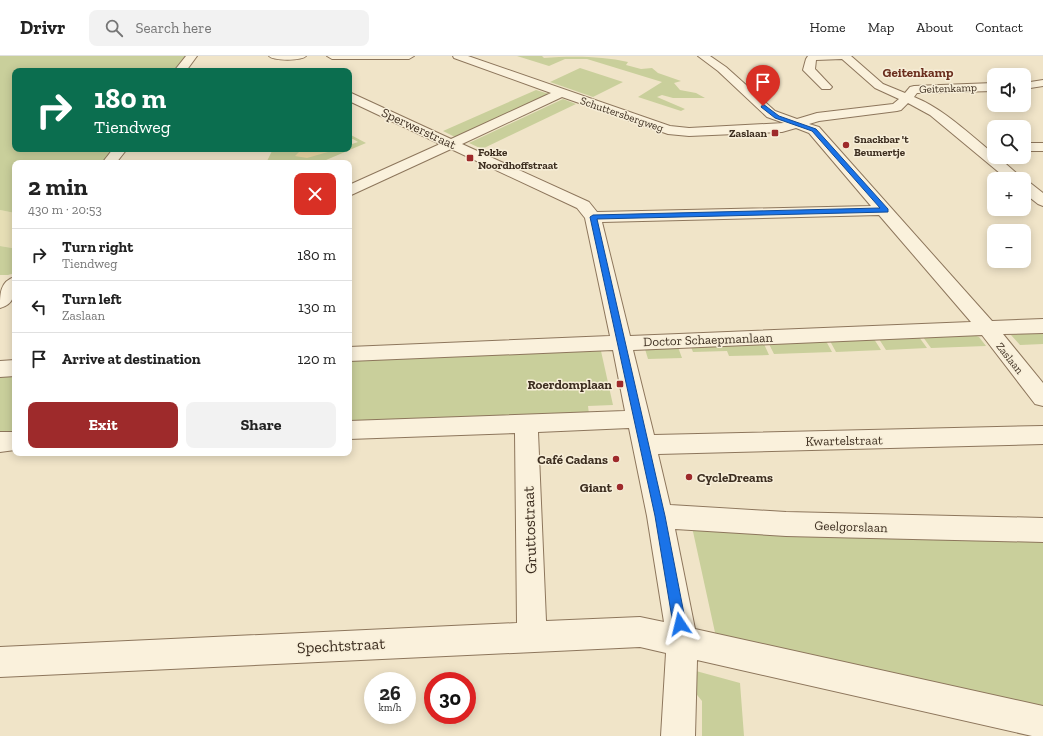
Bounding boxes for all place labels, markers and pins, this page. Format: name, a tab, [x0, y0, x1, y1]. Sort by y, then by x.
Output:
pin	[746, 65, 780, 106]
place label: Zaslaan	[729, 127, 767, 140]
marker: Zaslaan	[770, 128, 780, 138]
place label: Snackbar 't Beumertje	[854, 133, 909, 159]
marker: Snackbar 't Beumertje	[841, 140, 851, 150]
place label: Fokke Noordhoffstraat	[478, 146, 558, 172]
marker: Fokke Noordhoffstraat	[465, 153, 475, 163]
place label: Roerdomplaan	[527, 377, 612, 392]
marker: Roerdomplaan	[615, 379, 625, 389]
place label: Café Cadans	[537, 452, 608, 467]
marker: Café Cadans	[611, 454, 621, 464]
place label: CycleDreams	[697, 470, 773, 485]
marker: CycleDreams	[684, 472, 694, 482]
place label: Giant	[580, 480, 613, 495]
marker: Giant	[615, 482, 625, 492]

